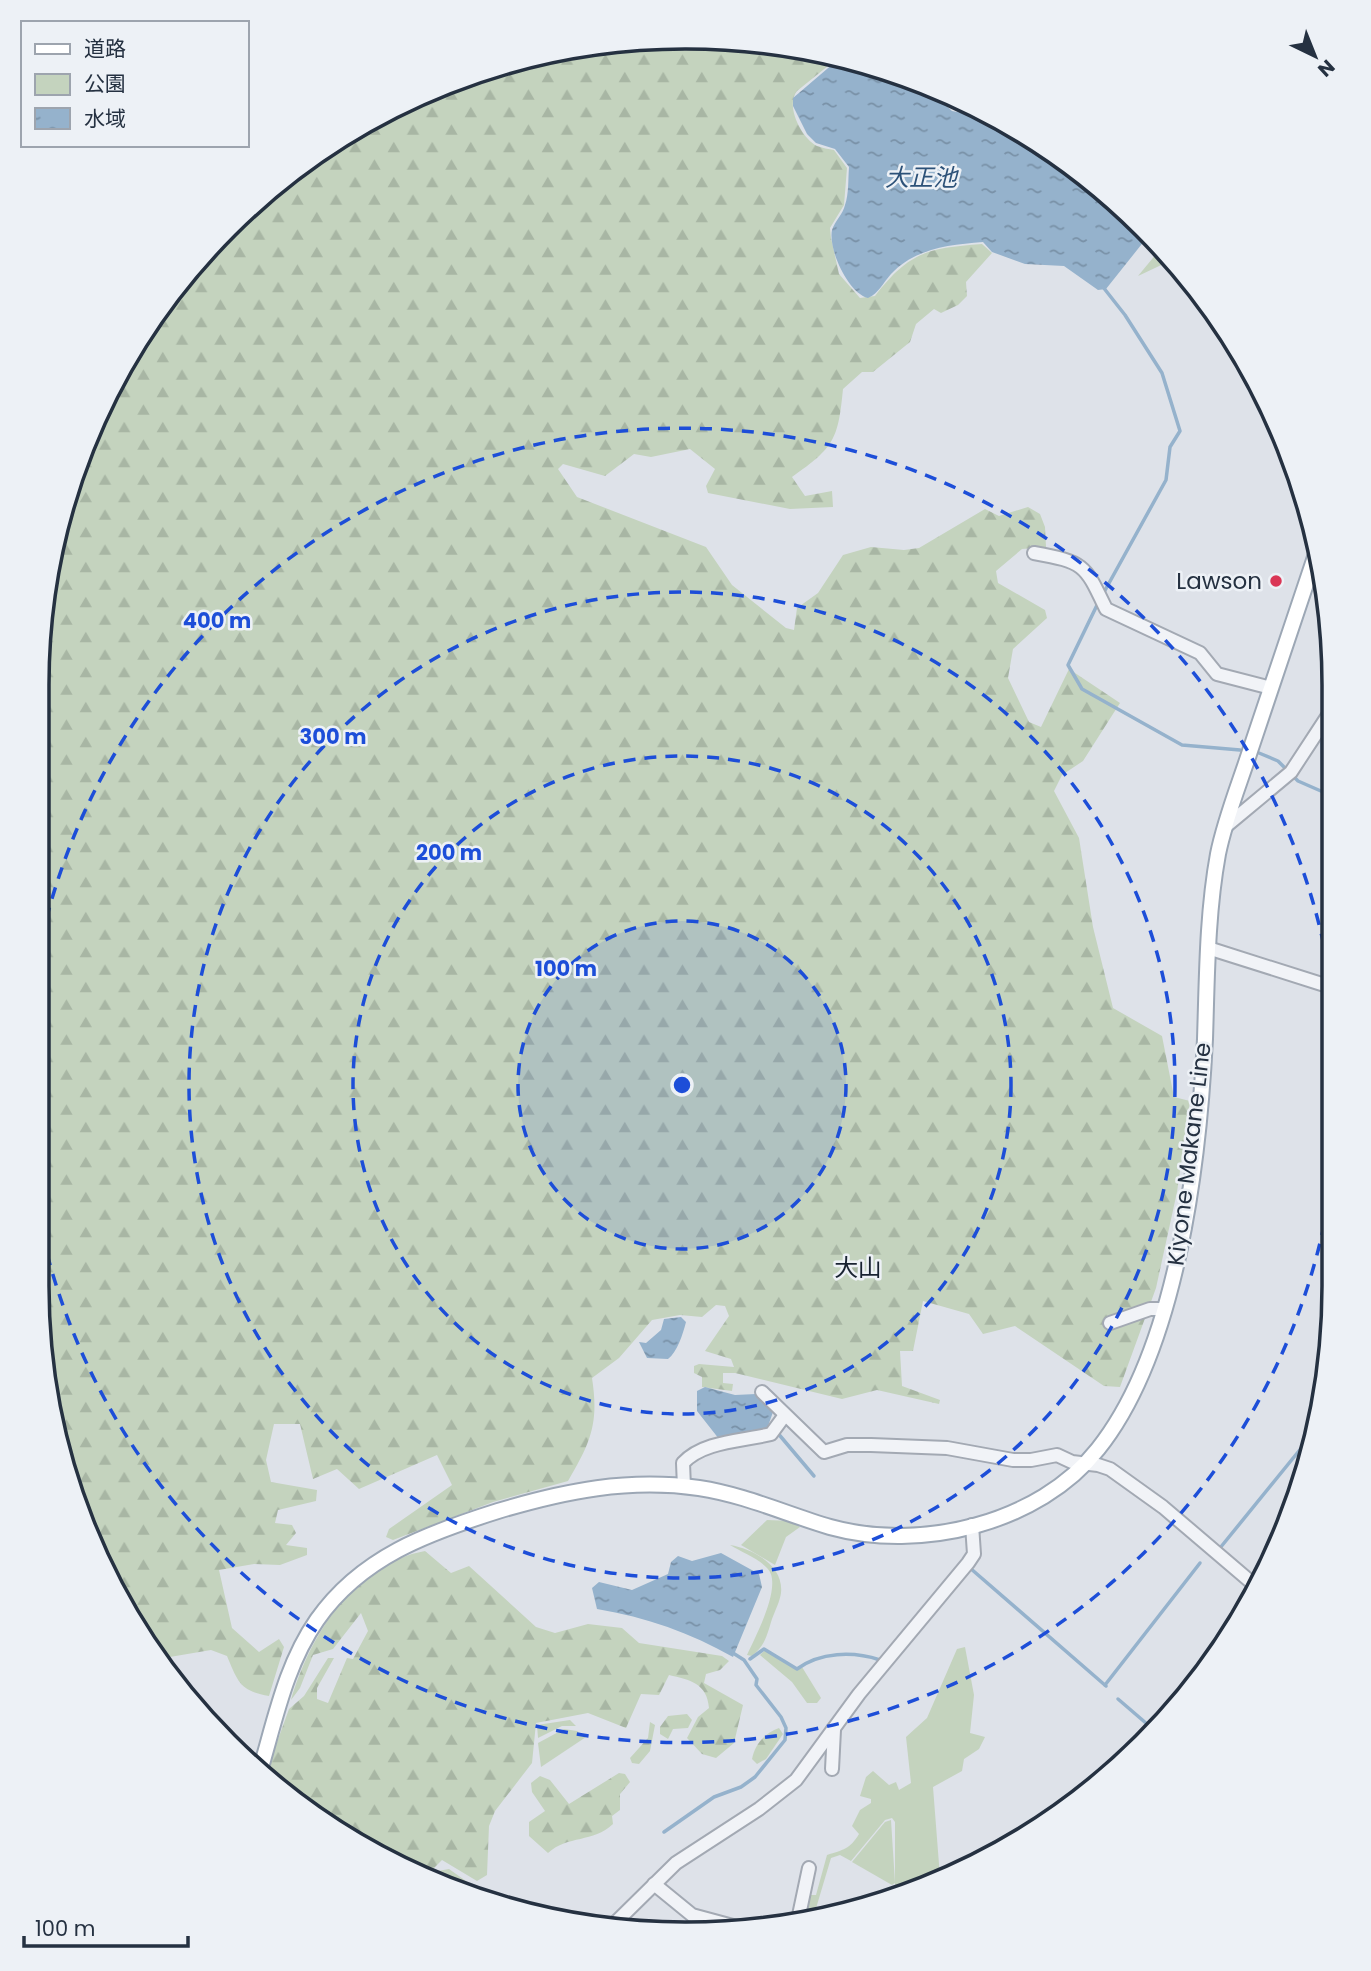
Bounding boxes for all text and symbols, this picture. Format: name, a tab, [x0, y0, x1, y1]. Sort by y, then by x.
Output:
legend	[21, 21, 248, 147]
north arrow	[1280, 21, 1350, 91]
text: 道路	[84, 34, 126, 63]
text: N	[1312, 53, 1341, 83]
text: 公園	[84, 69, 126, 98]
text: 水域	[84, 104, 126, 133]
water label: 大正池	[885, 161, 959, 194]
place label: Lawson	[1176, 565, 1262, 597]
marker: Lawson	[1268, 573, 1284, 589]
text: 400 m	[183, 606, 251, 635]
text: 300 m	[300, 722, 366, 751]
text: 200 m	[416, 838, 482, 867]
text: 100 m	[535, 954, 597, 983]
street label: Kiyone Makane Line	[1159, 1041, 1219, 1267]
centre of rings	[670, 1073, 694, 1097]
district label: 大山	[834, 1251, 882, 1284]
scale bar	[24, 1904, 189, 1948]
text: 100 m	[35, 1914, 95, 1943]

